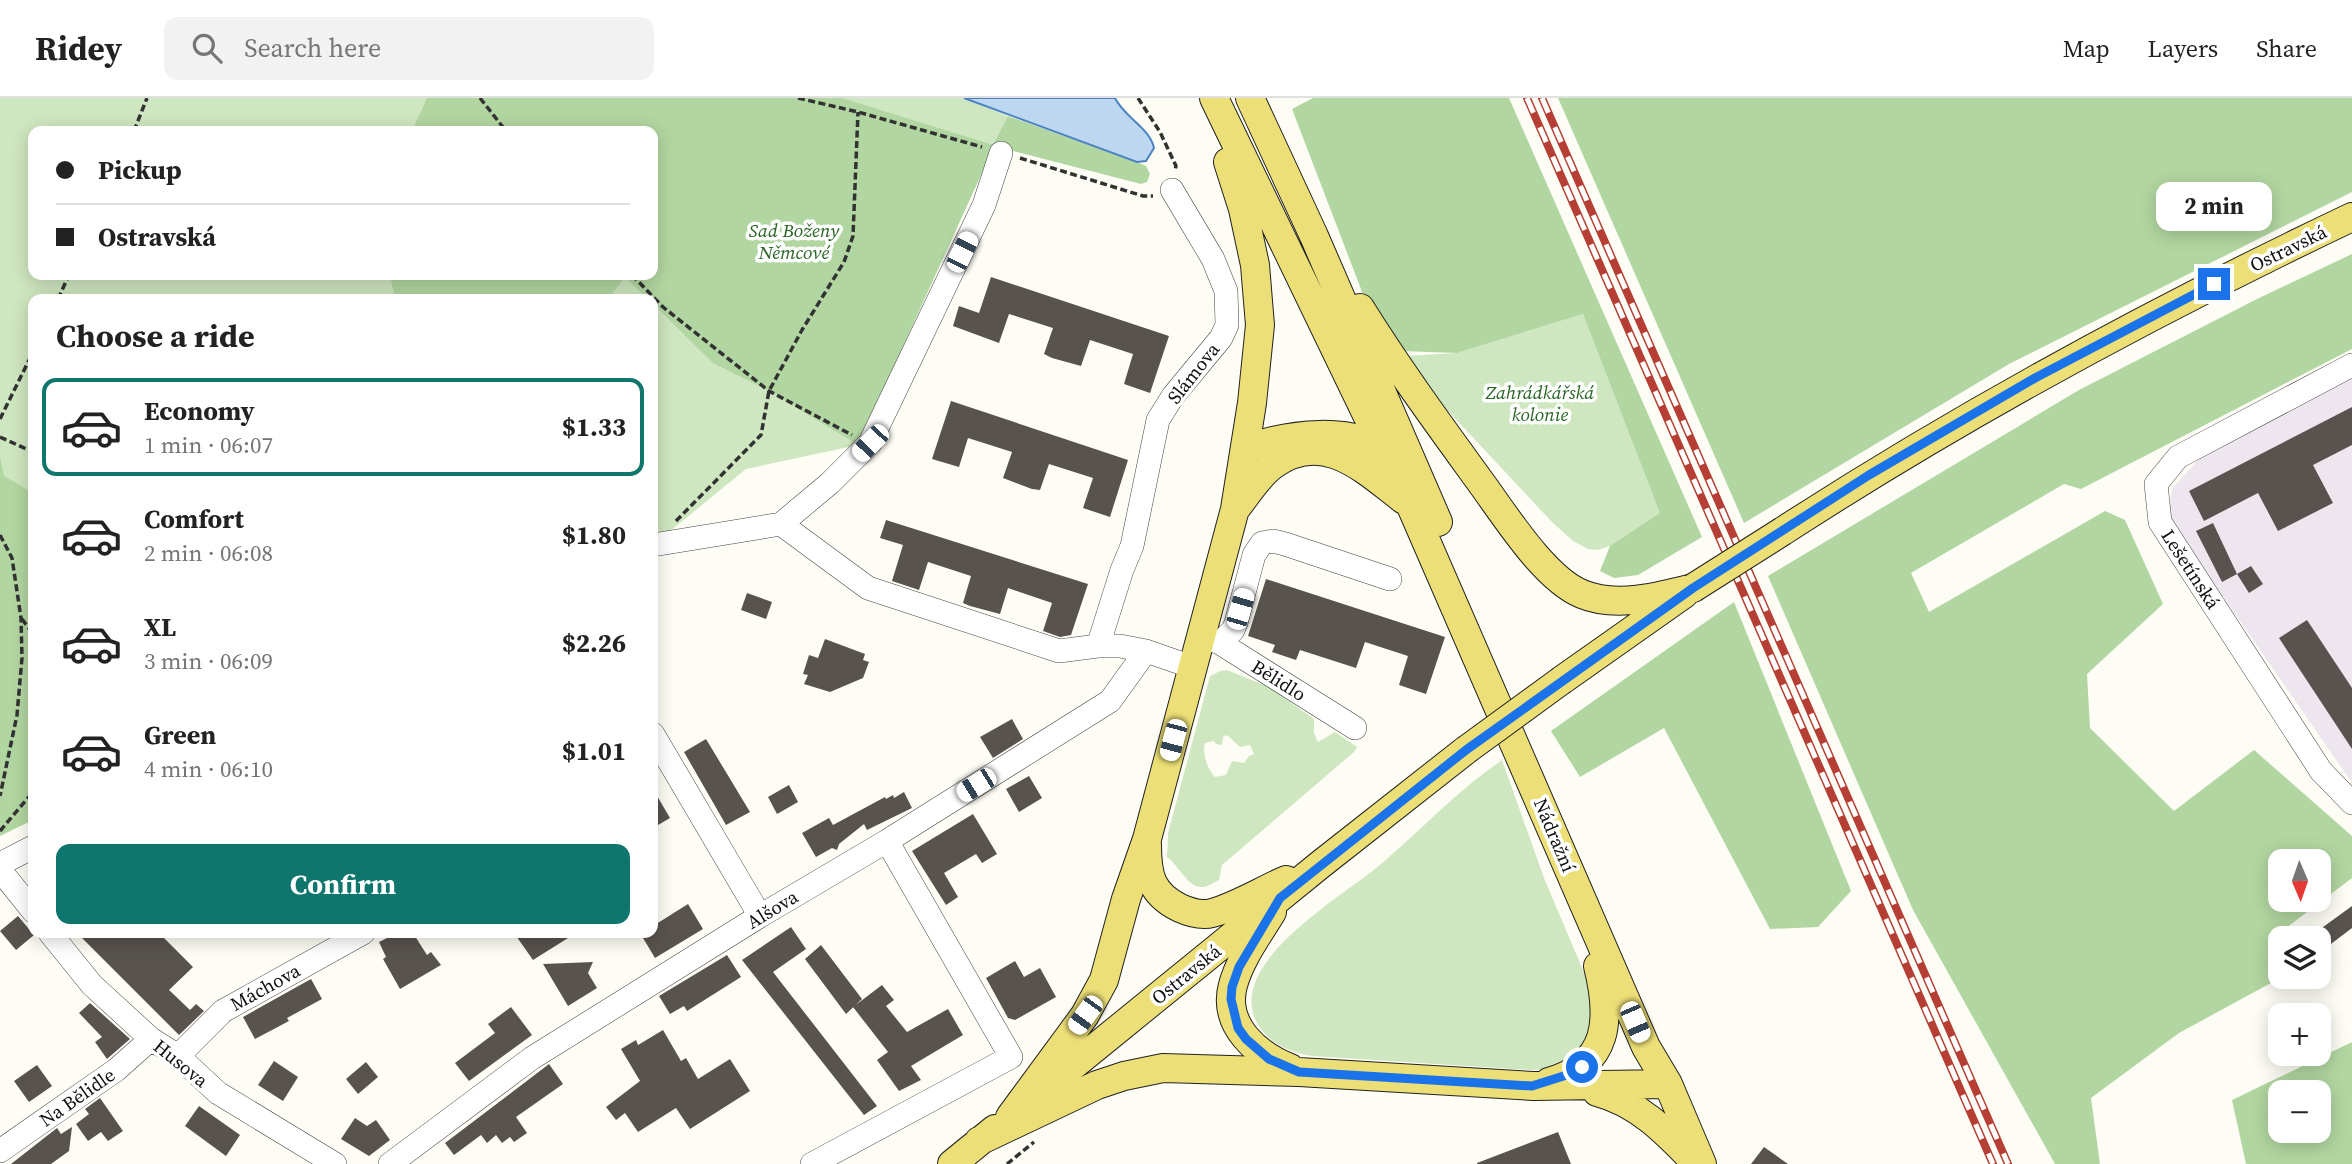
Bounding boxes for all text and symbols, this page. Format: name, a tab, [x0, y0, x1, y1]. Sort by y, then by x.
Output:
search box	[164, 17, 654, 80]
text: Ridey	[35, 26, 122, 71]
icon: search	[188, 29, 226, 67]
text: Search here	[244, 30, 381, 66]
text: Map	[2063, 32, 2110, 65]
text: Layers	[2148, 32, 2218, 65]
text: Share	[2256, 32, 2317, 65]
text: Pickup	[98, 152, 182, 188]
callout: 2 min	[2156, 183, 2272, 232]
text: 2 min	[2184, 190, 2244, 222]
park label: Sad Boženy Němcové	[749, 217, 840, 265]
street label: Ostravská	[2245, 218, 2331, 278]
text: Ostravská	[98, 219, 216, 255]
car	[944, 229, 981, 275]
route end	[2198, 268, 2230, 300]
text: Choose a ride	[56, 314, 255, 358]
street label: Slámova	[1161, 337, 1225, 409]
park label: Zahrádkářská kolonie	[1485, 379, 1594, 427]
text: Economy	[144, 393, 255, 429]
icon: car	[60, 396, 123, 459]
text: $1.33	[562, 409, 626, 445]
car	[848, 421, 893, 465]
text: 1 min · 06:07	[144, 429, 273, 461]
text: Comfort	[144, 501, 244, 537]
icon: car	[60, 504, 123, 567]
text: $1.80	[562, 517, 626, 553]
street label: Lešetínská	[2155, 524, 2227, 614]
text: 2 min · 06:08	[144, 537, 273, 569]
car	[1225, 586, 1256, 632]
text: XL	[144, 609, 176, 645]
icon: car	[60, 612, 123, 675]
text: $2.26	[562, 625, 626, 661]
text: 3 min · 06:09	[144, 645, 273, 677]
street label: Bělidlo	[1247, 653, 1311, 707]
text: Green	[144, 717, 216, 753]
car	[1158, 717, 1189, 763]
icon: car	[60, 720, 123, 783]
text: $1.01	[562, 733, 626, 769]
text: 4 min · 06:10	[144, 753, 273, 785]
car	[953, 765, 1000, 805]
street label: Nádražní	[1528, 794, 1582, 876]
button: Confirm	[56, 844, 630, 924]
north arrow	[2268, 849, 2331, 912]
map controls	[2268, 849, 2331, 1143]
street label: Alšova	[741, 883, 803, 935]
button: layers	[2268, 926, 2331, 989]
street label: Ostravská	[1146, 938, 1226, 1010]
street label: Máchova	[225, 957, 305, 1017]
car	[1065, 992, 1106, 1038]
car	[1618, 999, 1653, 1045]
button: +	[2268, 1003, 2331, 1066]
street label: Husova	[148, 1033, 214, 1093]
route start	[1566, 1051, 1598, 1083]
street label: Na Bělidle	[34, 1061, 120, 1133]
button: −	[2268, 1080, 2331, 1143]

